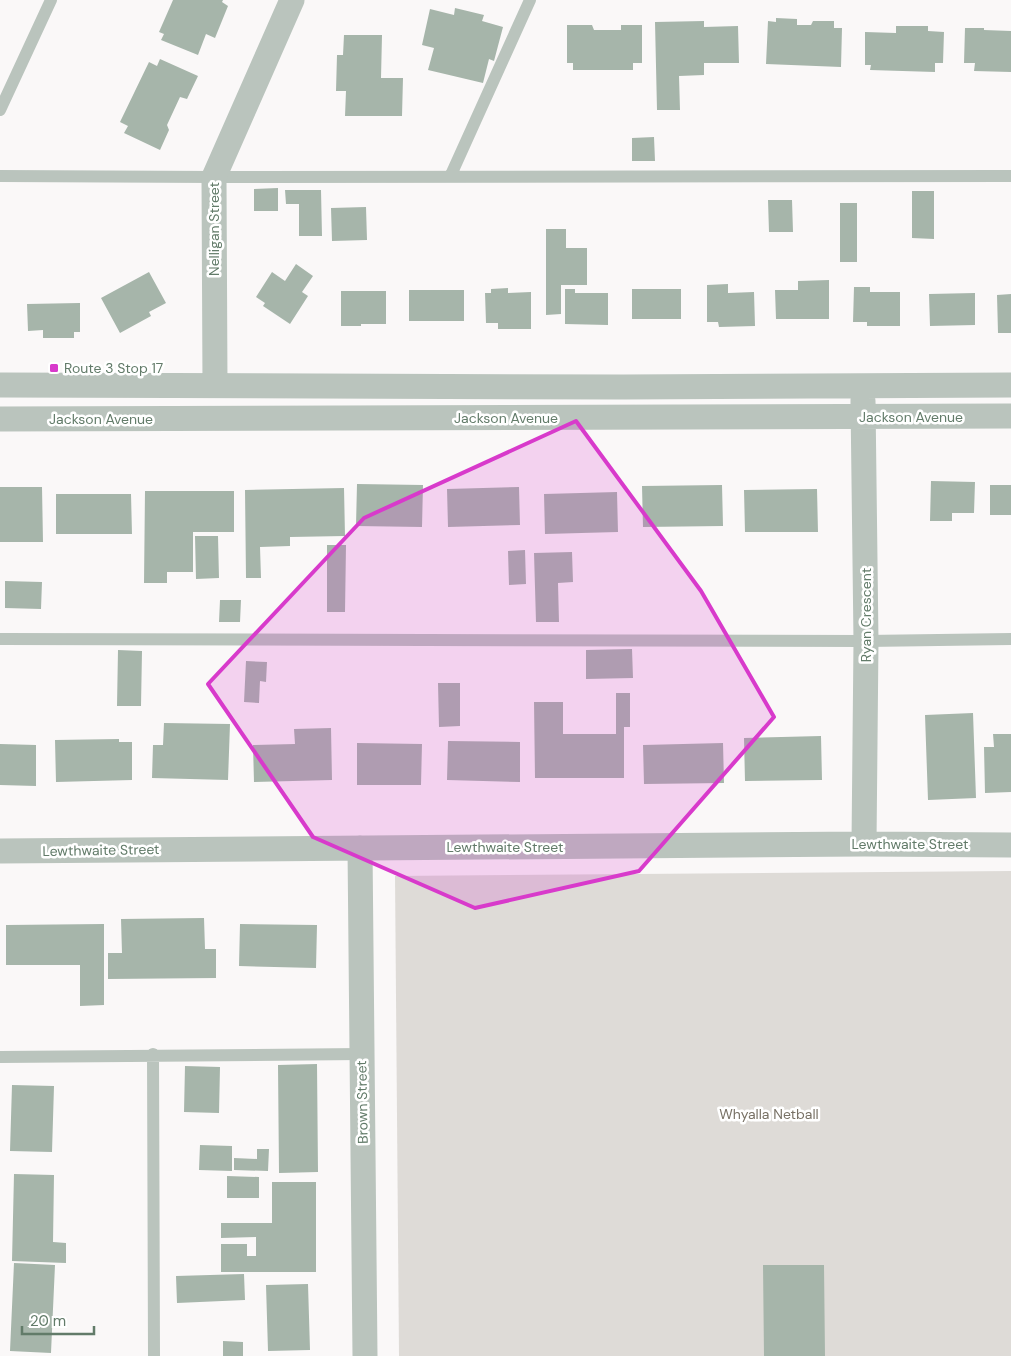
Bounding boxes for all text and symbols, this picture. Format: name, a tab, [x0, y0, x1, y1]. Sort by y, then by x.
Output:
street label: Nelligan Street	[205, 182, 223, 276]
place label: Route 3 Stop 17	[64, 359, 163, 377]
marker: Route 3 Stop 17	[48, 362, 60, 374]
street label: Jackson Avenue	[859, 408, 963, 426]
street label: Jackson Avenue	[454, 409, 558, 427]
street label: Jackson Avenue	[49, 410, 153, 428]
street label: Ryan Crescent	[857, 568, 875, 662]
street label: Lewthwaite Street	[851, 835, 969, 853]
street label: Lewthwaite Street	[446, 838, 564, 856]
street label: Lewthwaite Street	[42, 840, 160, 860]
street label: Brown Street	[352, 1060, 372, 1144]
park label: Whyalla Netball	[719, 1105, 819, 1123]
scale bar	[22, 1304, 95, 1336]
text: 20 m	[30, 1311, 66, 1331]

